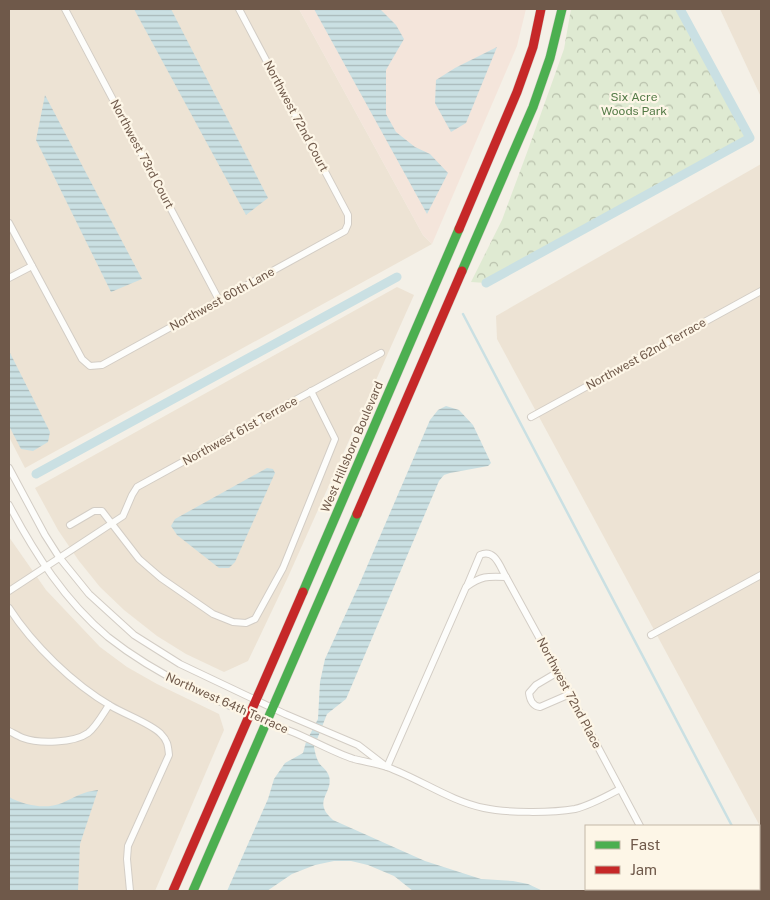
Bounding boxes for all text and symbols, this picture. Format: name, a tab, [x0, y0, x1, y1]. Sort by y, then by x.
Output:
street label: Northwest 72nd Court	[261, 58, 331, 174]
park label: Six Acre Woods Park	[601, 90, 667, 118]
street label: Northwest 73rd Court	[107, 97, 177, 211]
street label: Northwest 60th Lane	[167, 264, 277, 334]
street label: Northwest 62nd Terrace	[584, 315, 709, 393]
street label: West Hillsboro Boulevard	[318, 379, 386, 515]
street label: Northwest 61st Terrace	[180, 393, 300, 468]
street label: Northwest 72nd Place	[534, 635, 604, 751]
street label: Northwest 64th Terrace	[163, 670, 291, 736]
legend	[585, 825, 760, 890]
text: Fast	[630, 836, 660, 853]
text: Jam	[630, 861, 657, 878]

